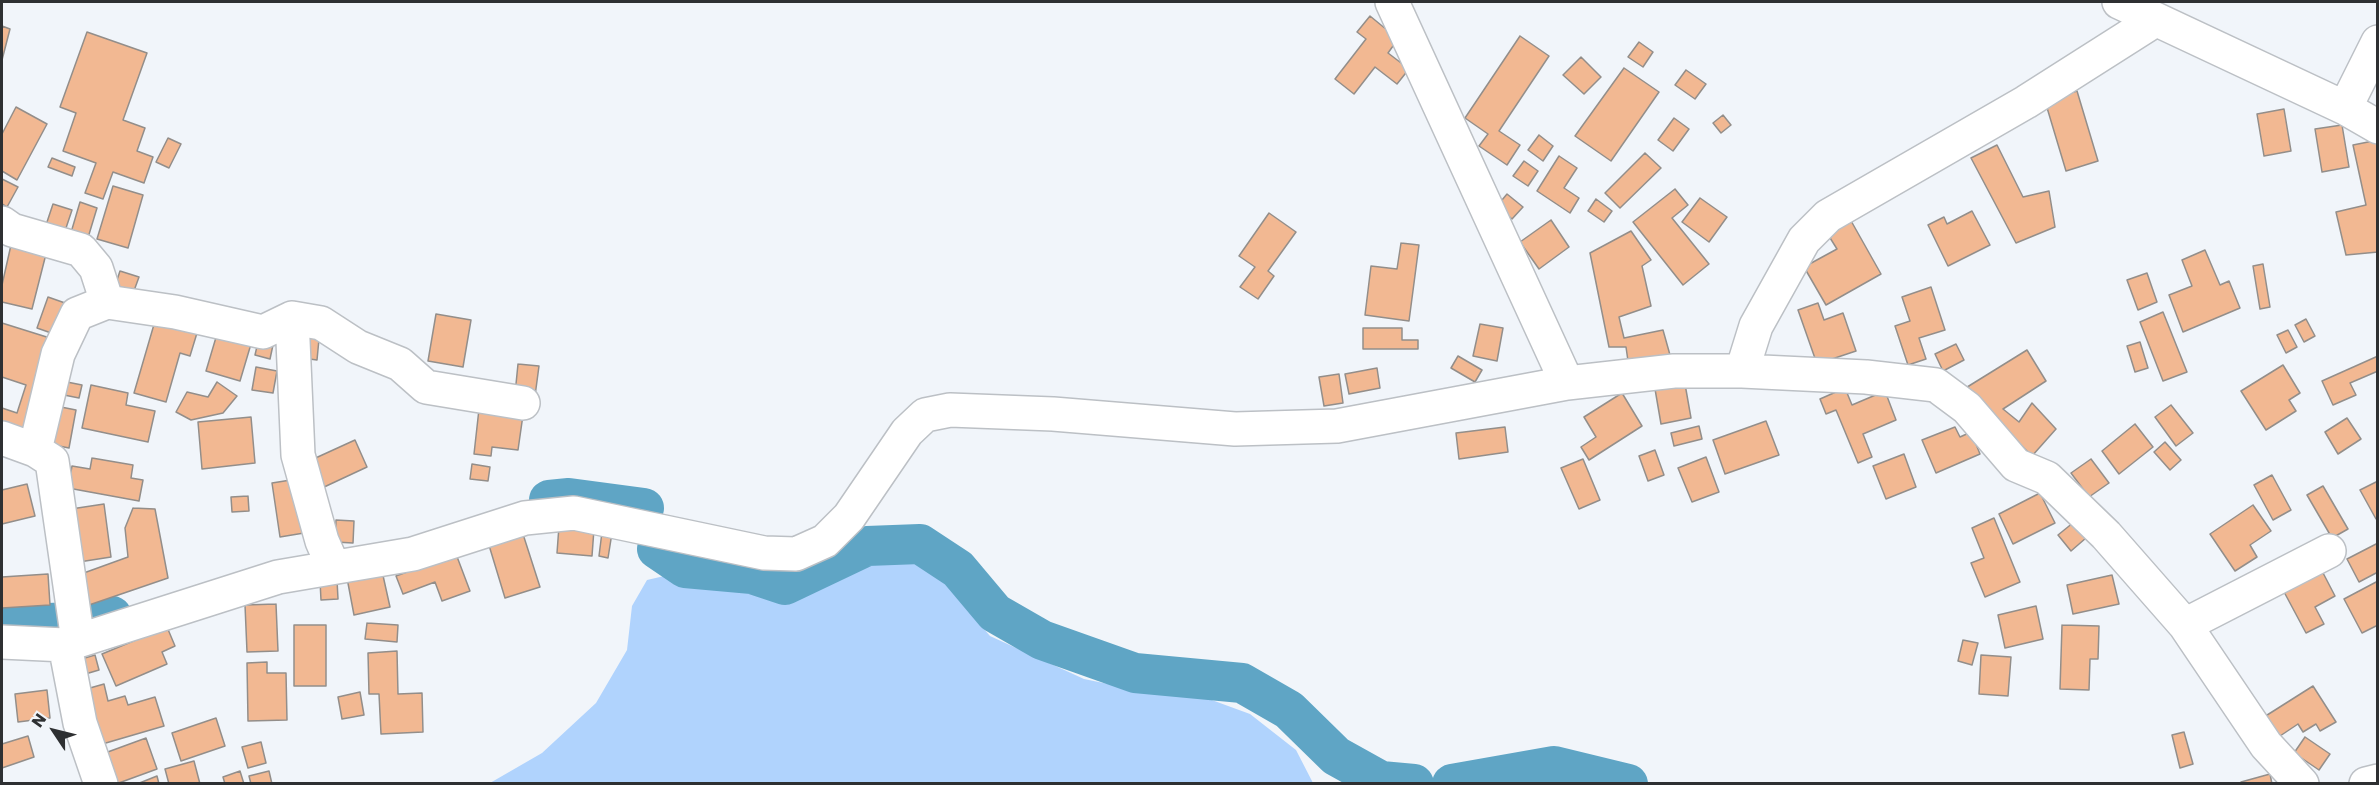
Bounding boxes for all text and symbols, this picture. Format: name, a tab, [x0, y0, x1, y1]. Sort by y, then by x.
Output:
north arrow	[24, 701, 84, 761]
text: N	[26, 709, 52, 732]

